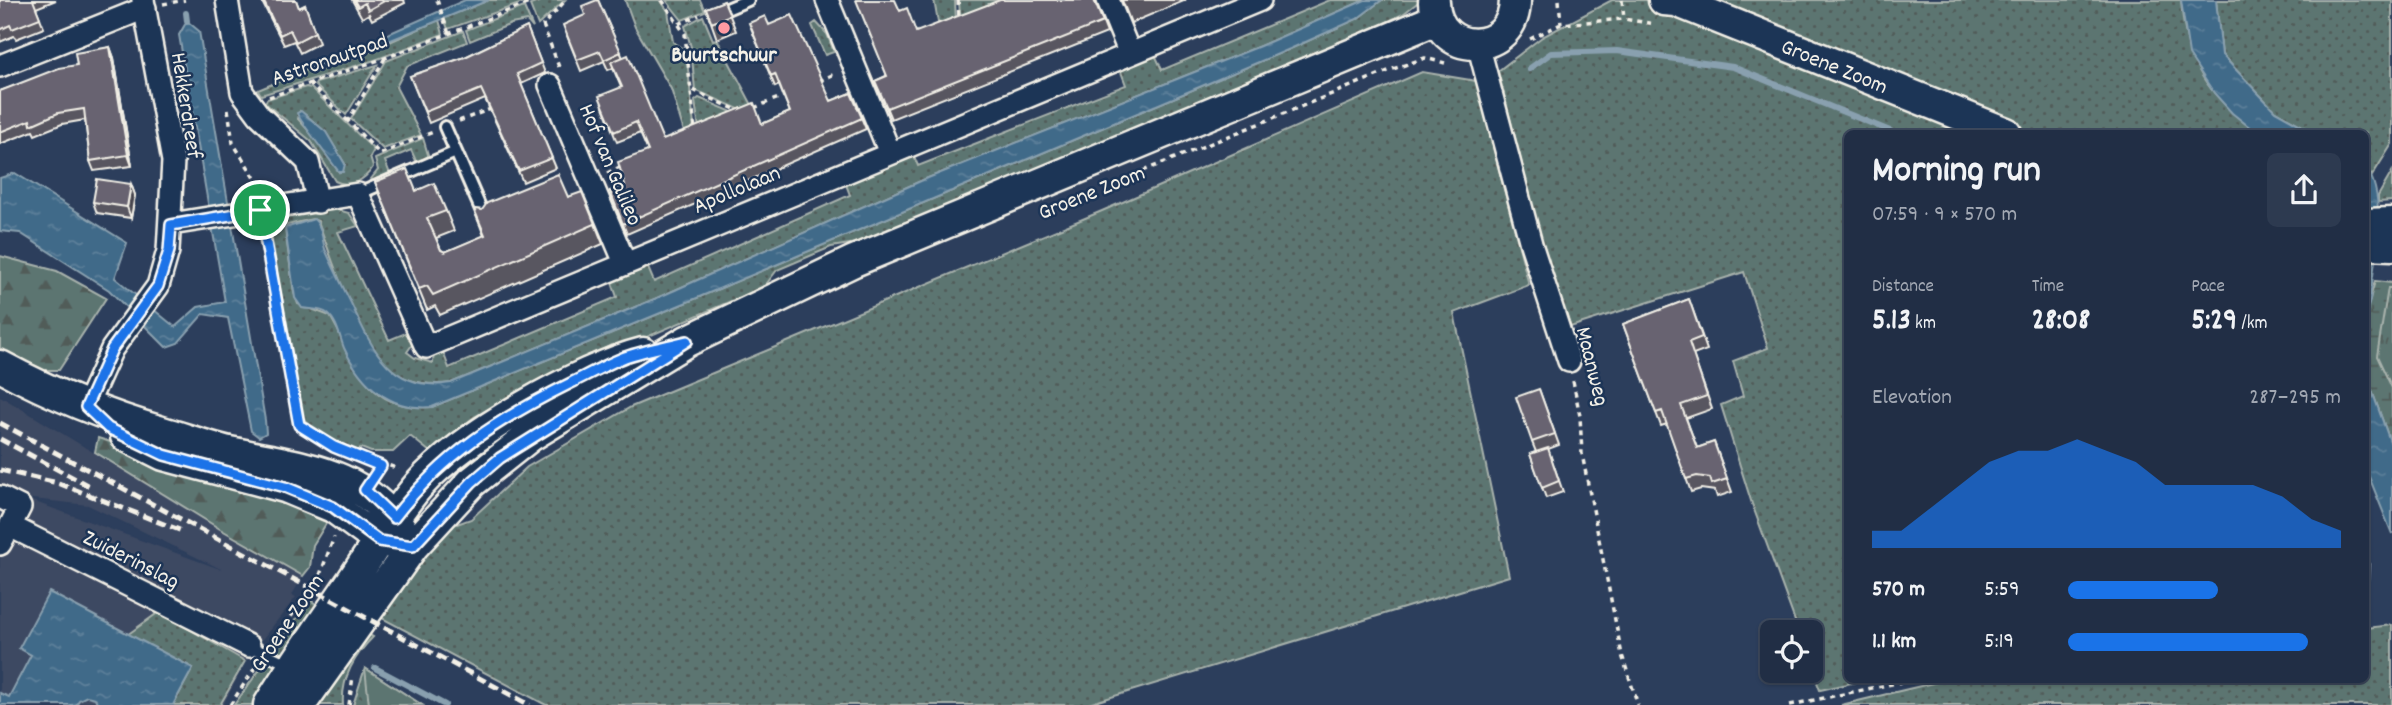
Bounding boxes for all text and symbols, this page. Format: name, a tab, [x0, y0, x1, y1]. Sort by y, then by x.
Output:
marker: Buurtschuur	[716, 20, 732, 36]
street label: Astronautpad	[267, 26, 393, 97]
street label: Groene Zoom	[1775, 32, 1892, 105]
place label: Buurtschuur	[671, 40, 777, 73]
street label: Hekkerdreef	[160, 50, 209, 162]
street label: Hof van Galileo	[568, 99, 649, 231]
text: Morning run	[1872, 145, 2041, 200]
button: share	[2267, 153, 2341, 227]
street label: Apollolaan	[688, 158, 786, 224]
street label: Groene Zoom	[1034, 158, 1151, 231]
pin	[230, 180, 290, 240]
icon: arrive	[241, 191, 279, 229]
text: 07:59 · 9 × 570 m	[1872, 199, 2017, 232]
text: Distance	[1872, 274, 1934, 301]
text: Time	[2032, 274, 2064, 301]
text: Pace	[2191, 274, 2225, 301]
text: 5.13	[1872, 301, 1911, 344]
text: 28:08	[2032, 301, 2090, 344]
text: 5:29	[2191, 301, 2237, 344]
text: km	[1911, 311, 1936, 338]
text: /km	[2237, 311, 2268, 338]
street label: Maanweg	[1565, 324, 1616, 410]
text: Elevation	[1872, 382, 1952, 415]
text: 287–295 m	[2249, 382, 2341, 415]
street label: Zuiderinslag	[76, 523, 184, 600]
street label: Groene Zoom	[244, 568, 334, 680]
text: 570 m	[1872, 574, 1925, 607]
text: 5:59	[1984, 574, 2020, 607]
map controls	[1760, 620, 1823, 683]
button: locate	[1760, 620, 1823, 683]
text: 1.1 km	[1872, 626, 1916, 659]
text: 5:19	[1984, 626, 2014, 659]

